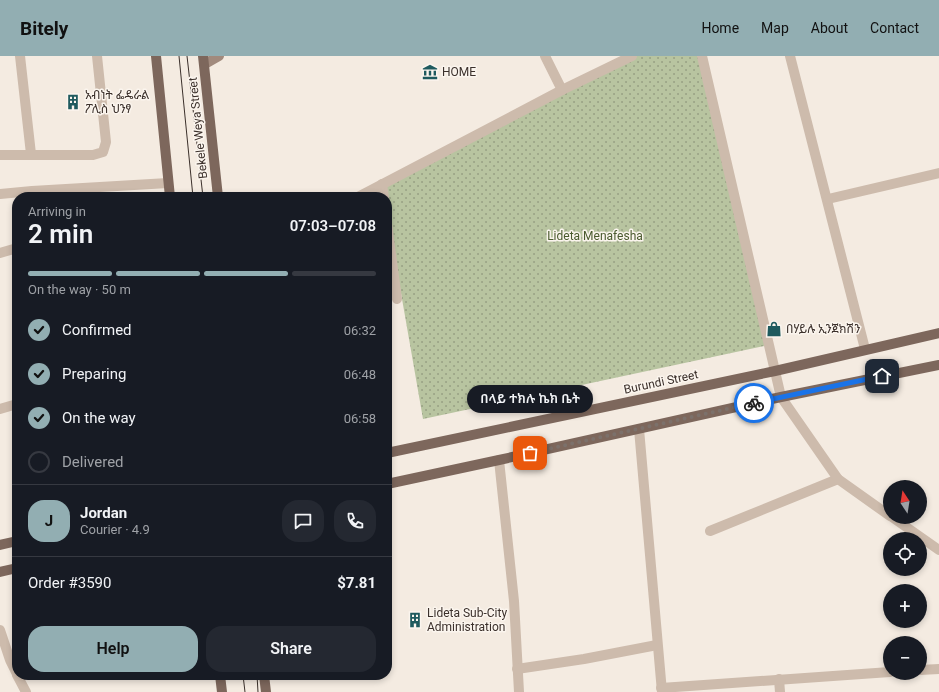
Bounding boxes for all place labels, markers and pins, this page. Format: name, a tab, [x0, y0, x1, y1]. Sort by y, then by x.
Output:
museum icon: HOME	[421, 63, 439, 81]
place label: HOME	[442, 65, 476, 79]
place label: አብነት ፌዴራል ፖሊስ ህንፃ	[85, 88, 149, 116]
building icon: አብነት ፌዴራል ፖሊስ ህንፃ	[64, 93, 82, 111]
shop icon: በሃይሉ ኢንጀክሽን	[765, 320, 783, 338]
place label: በሃይሉ ኢንጀክሽን	[786, 322, 860, 336]
pin	[865, 359, 899, 393]
callout: በላይ ተክሉ ኬክ ቤት	[467, 385, 593, 413]
pin	[513, 436, 547, 470]
place label: Lideta Sub-City Administration	[427, 606, 507, 634]
building icon: Lideta Sub-City Administration	[406, 611, 424, 629]

